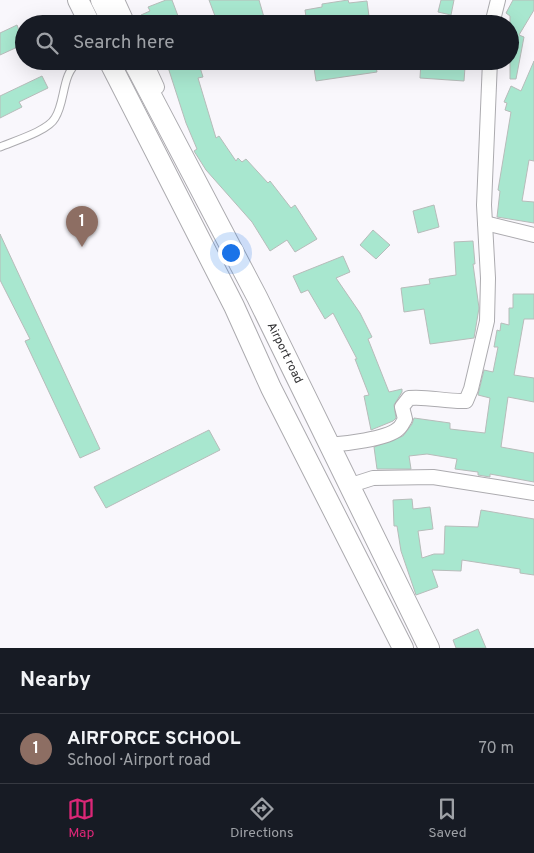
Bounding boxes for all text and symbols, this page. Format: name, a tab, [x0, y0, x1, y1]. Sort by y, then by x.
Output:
search box	[15, 15, 519, 70]
icon: search	[33, 29, 61, 57]
text: Search here	[73, 31, 175, 55]
pin: 1	[66, 206, 98, 247]
your location	[218, 240, 244, 266]
street label: Airport road	[263, 320, 306, 386]
text: Nearby	[20, 667, 91, 694]
text: AIRFORCE SCHOOL	[67, 727, 240, 751]
text: 1	[33, 739, 39, 759]
text: 70 m	[479, 739, 514, 759]
text: School · Airport road	[67, 751, 211, 771]
tab: Map	[67, 795, 95, 842]
tab: Directions	[230, 795, 294, 842]
tab: Saved	[428, 795, 467, 842]

